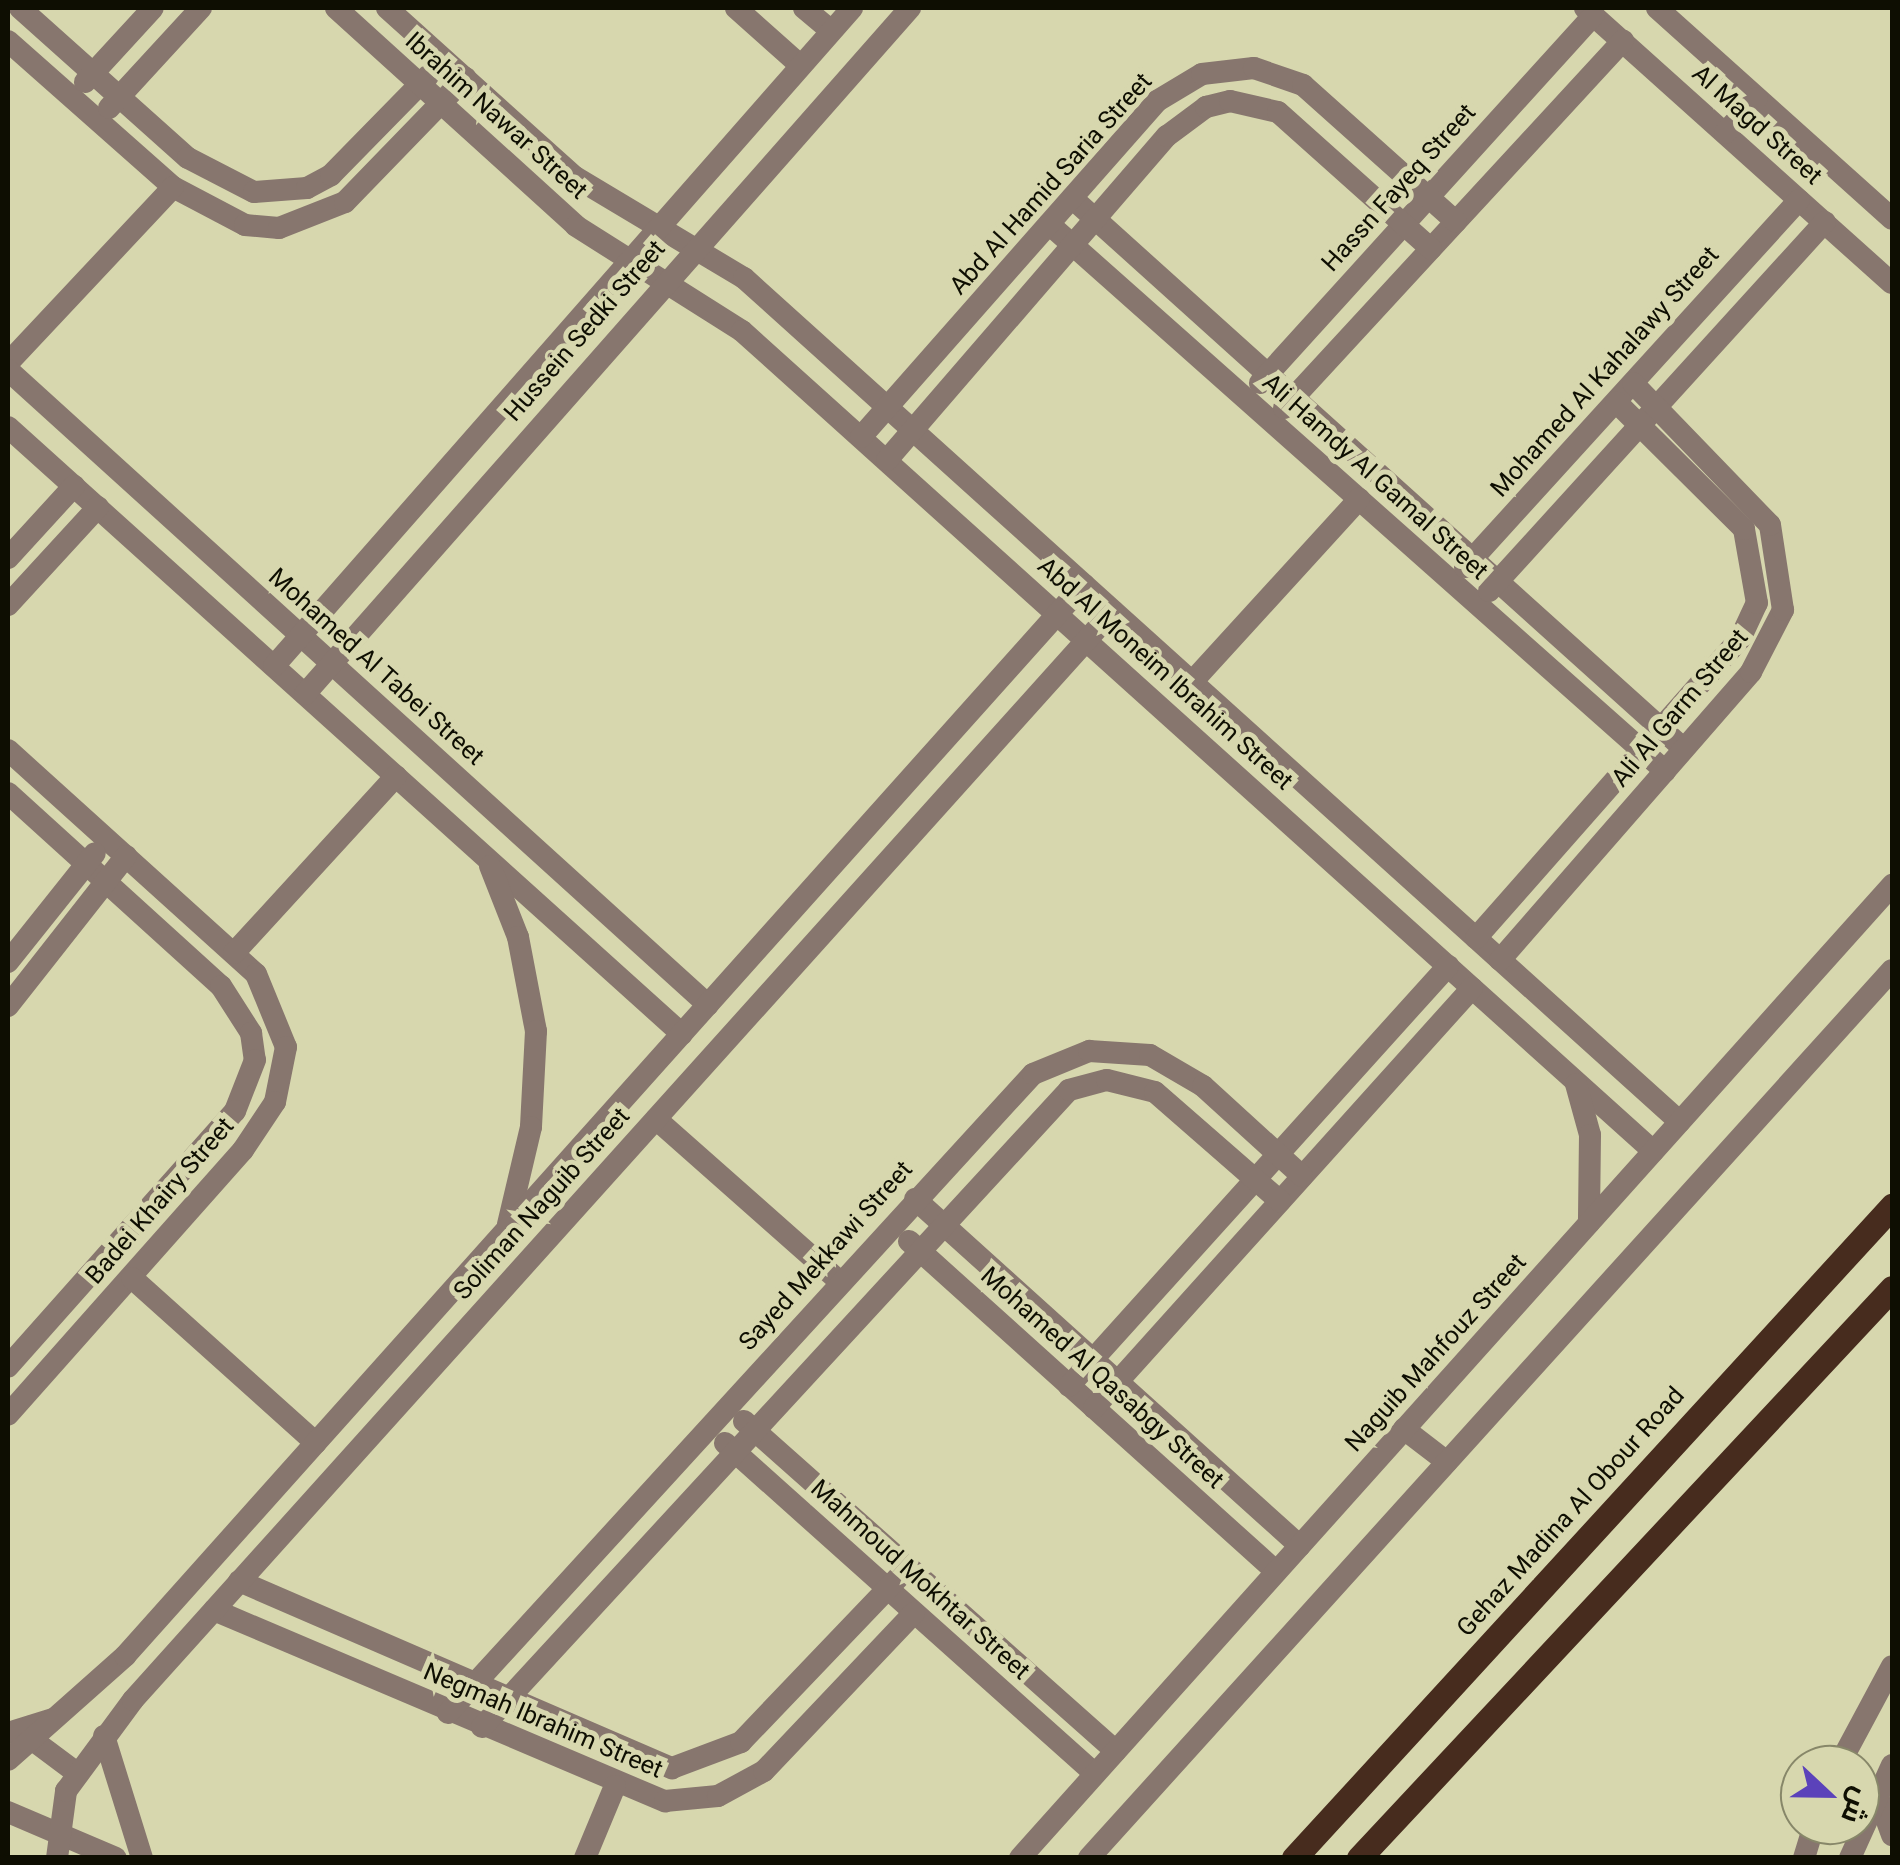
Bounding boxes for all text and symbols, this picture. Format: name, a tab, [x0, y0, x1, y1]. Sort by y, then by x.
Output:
street label: Ibrahim Nawar Street	[399, 26, 593, 206]
street label: Al Magd Street	[1686, 59, 1828, 191]
street label: Abd Al Hamid Saria Street	[944, 67, 1158, 301]
street label: Hassn Fayeq Street	[1316, 98, 1482, 278]
street label: Hussein Sedki Street	[498, 234, 672, 428]
street label: Mohamed Al Kahalawy Street	[1485, 241, 1725, 503]
street label: Ali Hamdy Al Gamal Street	[1256, 368, 1494, 586]
street label: Abd Al Moneim Ibrahim Street	[1031, 551, 1299, 797]
street label: Mohamed Al Tabei Street	[262, 562, 490, 772]
street label: Ali Al Garm Street	[1605, 623, 1755, 793]
street label: Soliman Naguib Street	[448, 1102, 636, 1306]
street label: Badei Khairy Street	[80, 1112, 240, 1290]
street label: Sayed Mekkawi Street	[733, 1155, 919, 1357]
street label: Naguib Mahfouz Street	[1339, 1248, 1533, 1458]
street label: Mohamed Al Qasabgy Street	[974, 1261, 1230, 1495]
street label: Gehaz Madina Al Obour Road	[1451, 1381, 1691, 1643]
street label: Mahmoud Mokhtar Street	[804, 1474, 1036, 1686]
street label: Negmah Ibrahim Street	[419, 1657, 667, 1785]
north arrow	[1780, 1745, 1880, 1845]
text: ش	[1834, 1783, 1878, 1829]

